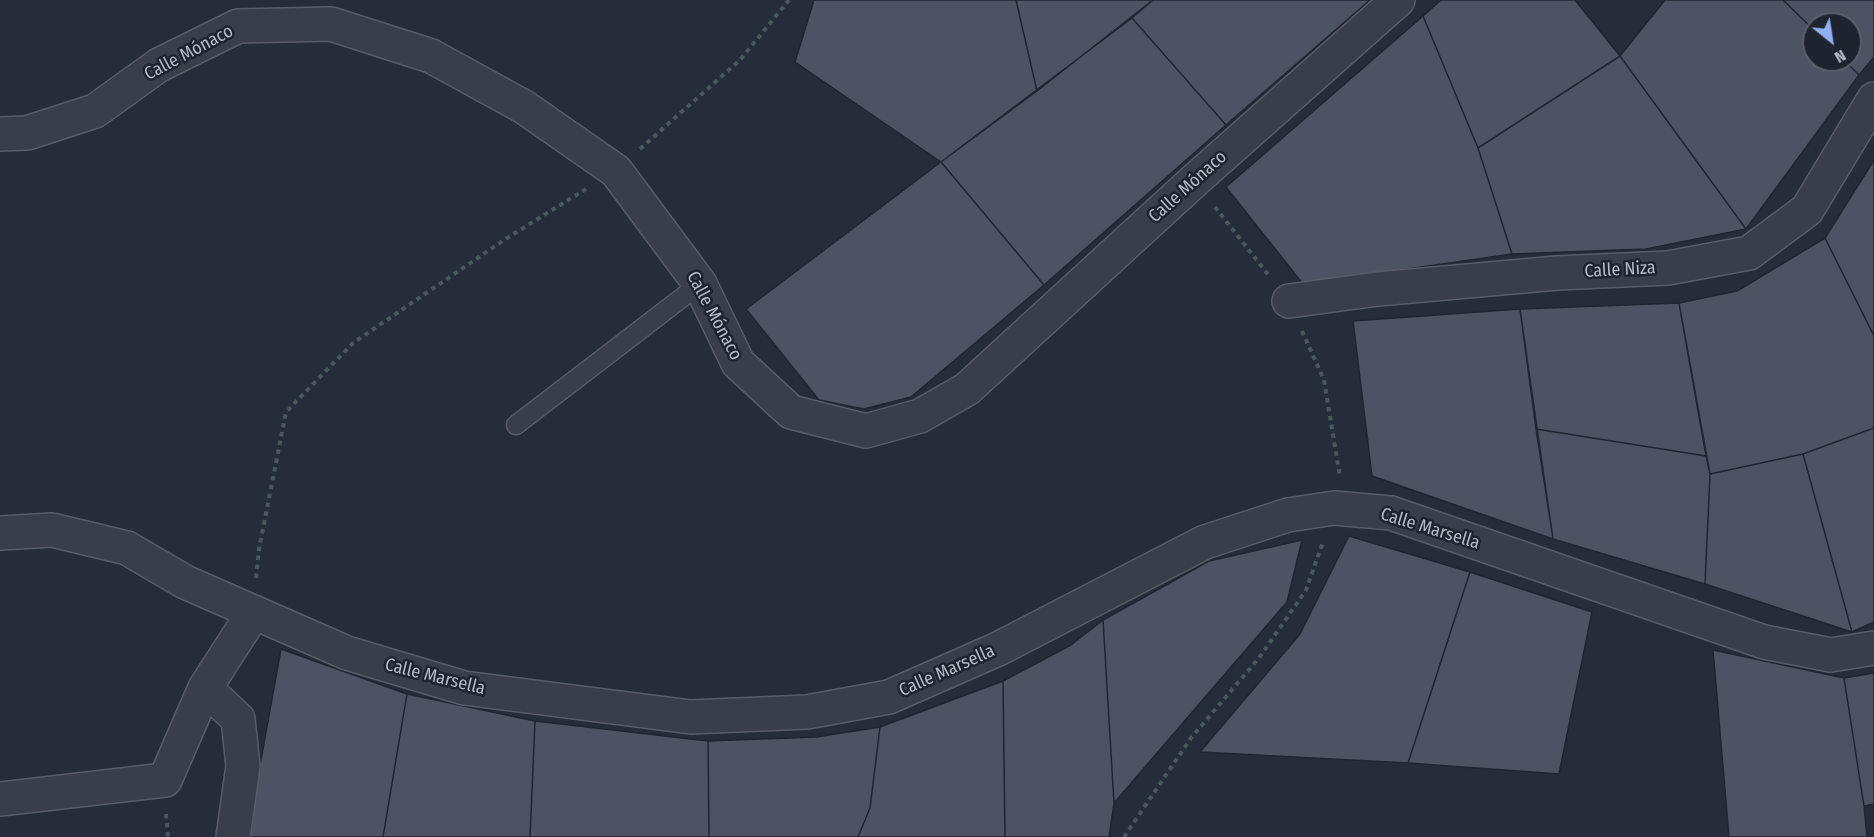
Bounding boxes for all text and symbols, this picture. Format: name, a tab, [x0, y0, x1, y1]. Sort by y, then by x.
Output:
north arrow	[1802, 12, 1862, 72]
street label: Calle Mónaco	[141, 21, 237, 85]
text: N	[1831, 46, 1849, 67]
street label: Calle Mónaco	[1145, 146, 1231, 228]
street label: Calle Niza	[1584, 257, 1656, 283]
street label: Calle Mónaco	[682, 268, 746, 364]
street label: Calle Marsella	[1378, 504, 1482, 554]
street label: Calle Marsella	[896, 640, 998, 702]
street label: Calle Marsella	[383, 654, 487, 700]

